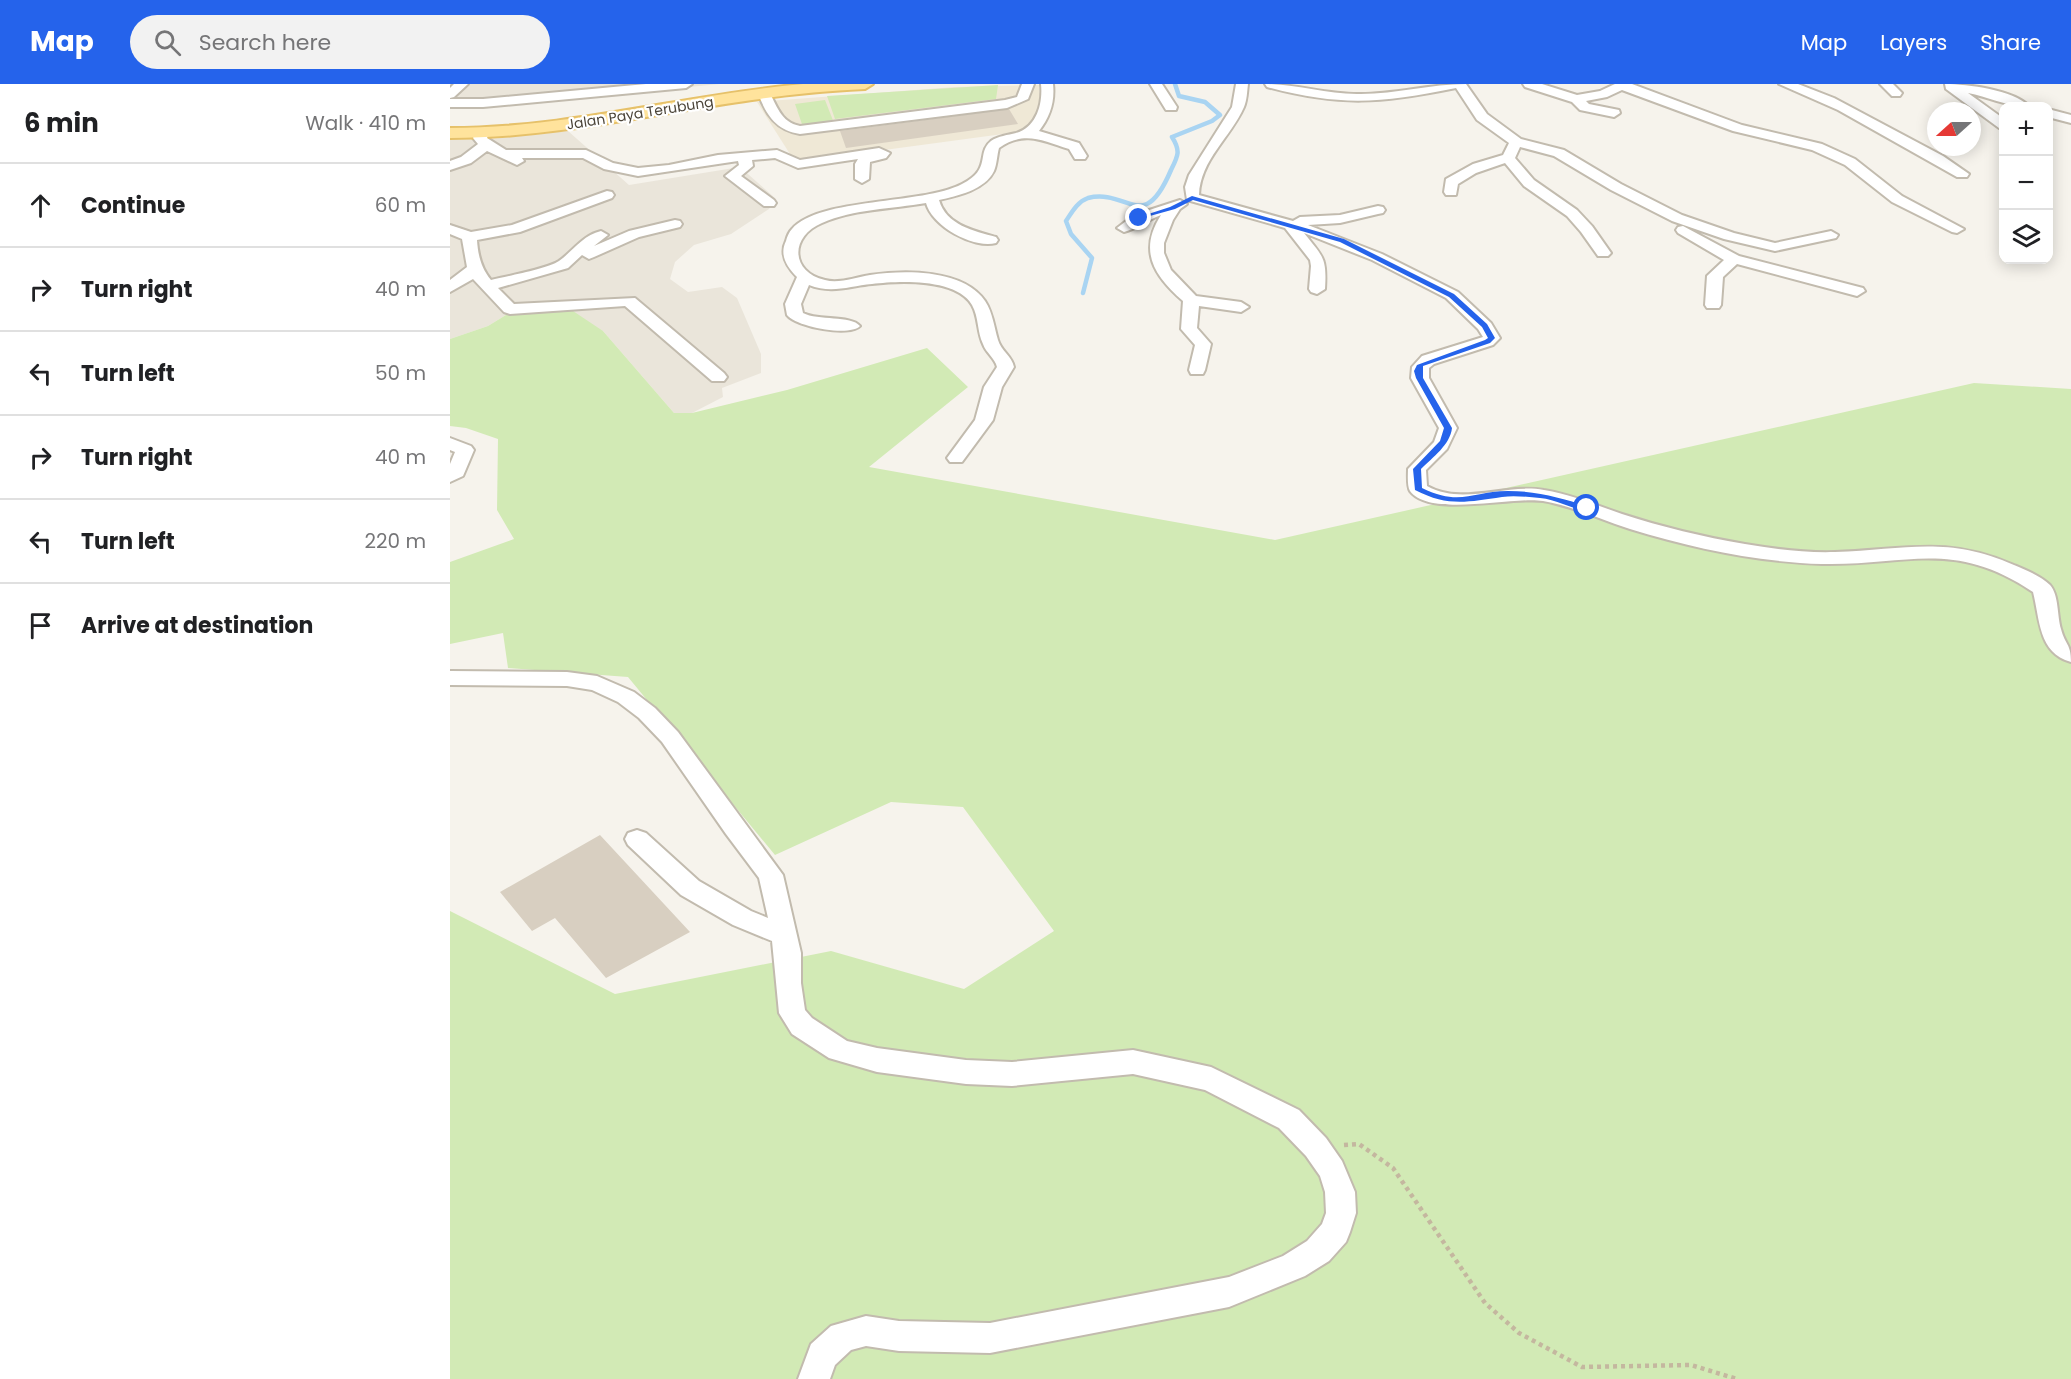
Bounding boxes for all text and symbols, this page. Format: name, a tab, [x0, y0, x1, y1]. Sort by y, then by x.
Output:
search box	[130, 15, 550, 69]
text: Map	[30, 22, 94, 61]
icon: search	[151, 26, 184, 59]
text: Search here	[199, 27, 331, 58]
text: Map	[1801, 28, 1847, 57]
text: Layers	[1880, 28, 1947, 57]
text: Share	[1980, 28, 2041, 57]
street label: Jalan Paya Terubung	[565, 92, 715, 134]
north arrow	[1927, 102, 1981, 156]
map controls	[1999, 102, 2053, 264]
button: +	[1999, 102, 2053, 156]
text: 6 min	[24, 105, 99, 141]
text: Walk · 410 m	[305, 109, 426, 137]
button: −	[1999, 156, 2053, 210]
icon: ahead	[24, 189, 57, 222]
text: Continue	[81, 190, 185, 221]
text: 60 m	[375, 191, 426, 219]
route end	[1125, 204, 1151, 230]
button: layers	[1999, 210, 2053, 264]
icon: right	[24, 273, 57, 306]
text: Turn right	[81, 274, 192, 305]
text: 40 m	[375, 275, 426, 303]
icon: left	[24, 357, 57, 390]
text: Turn left	[81, 358, 175, 389]
text: 50 m	[375, 359, 426, 387]
icon: right	[24, 441, 57, 474]
text: Turn right	[81, 442, 192, 473]
text: 40 m	[375, 443, 426, 471]
route start	[1573, 494, 1599, 520]
icon: left	[24, 525, 57, 558]
text: Turn left	[81, 526, 175, 557]
text: 220 m	[365, 527, 426, 555]
icon: arrive	[24, 609, 57, 642]
text: Arrive at destination	[81, 610, 313, 641]

